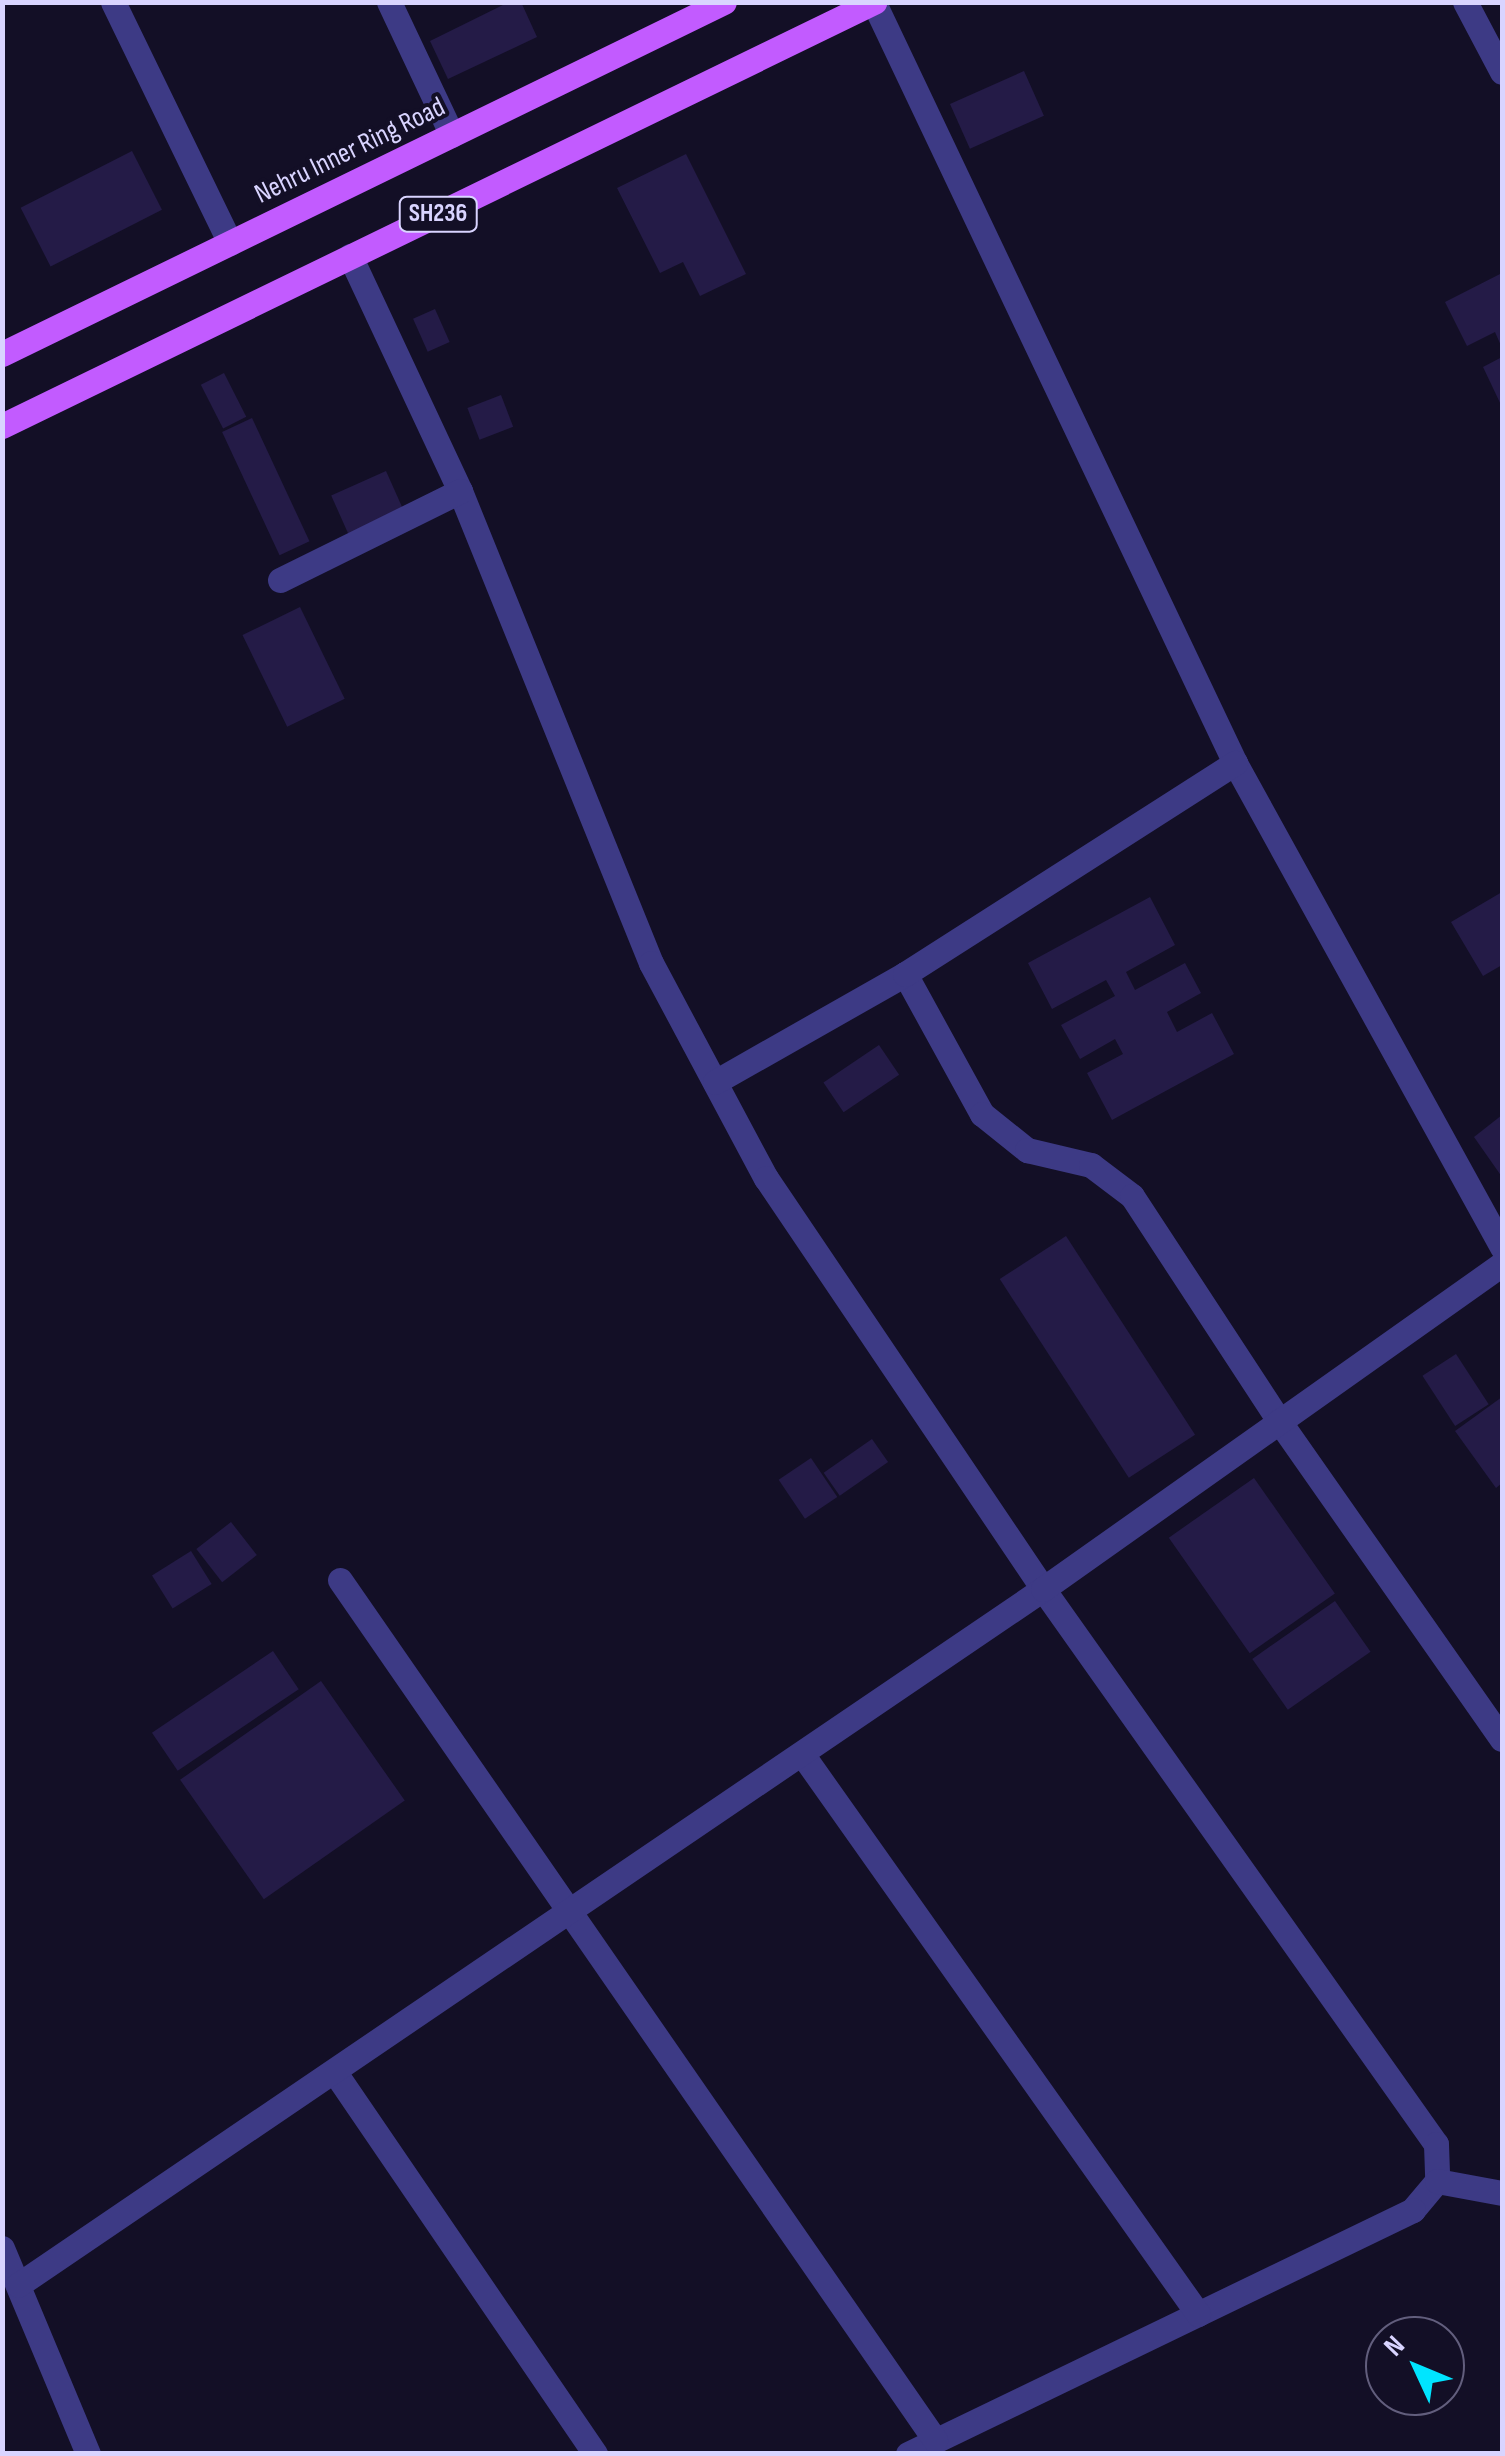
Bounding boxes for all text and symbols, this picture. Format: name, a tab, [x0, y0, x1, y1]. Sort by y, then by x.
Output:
street label: Nehru Inner Ring Road	[249, 90, 451, 212]
road number: SH236	[398, 194, 478, 234]
north arrow	[1365, 2316, 1465, 2416]
text: N	[1377, 2329, 1412, 2363]

